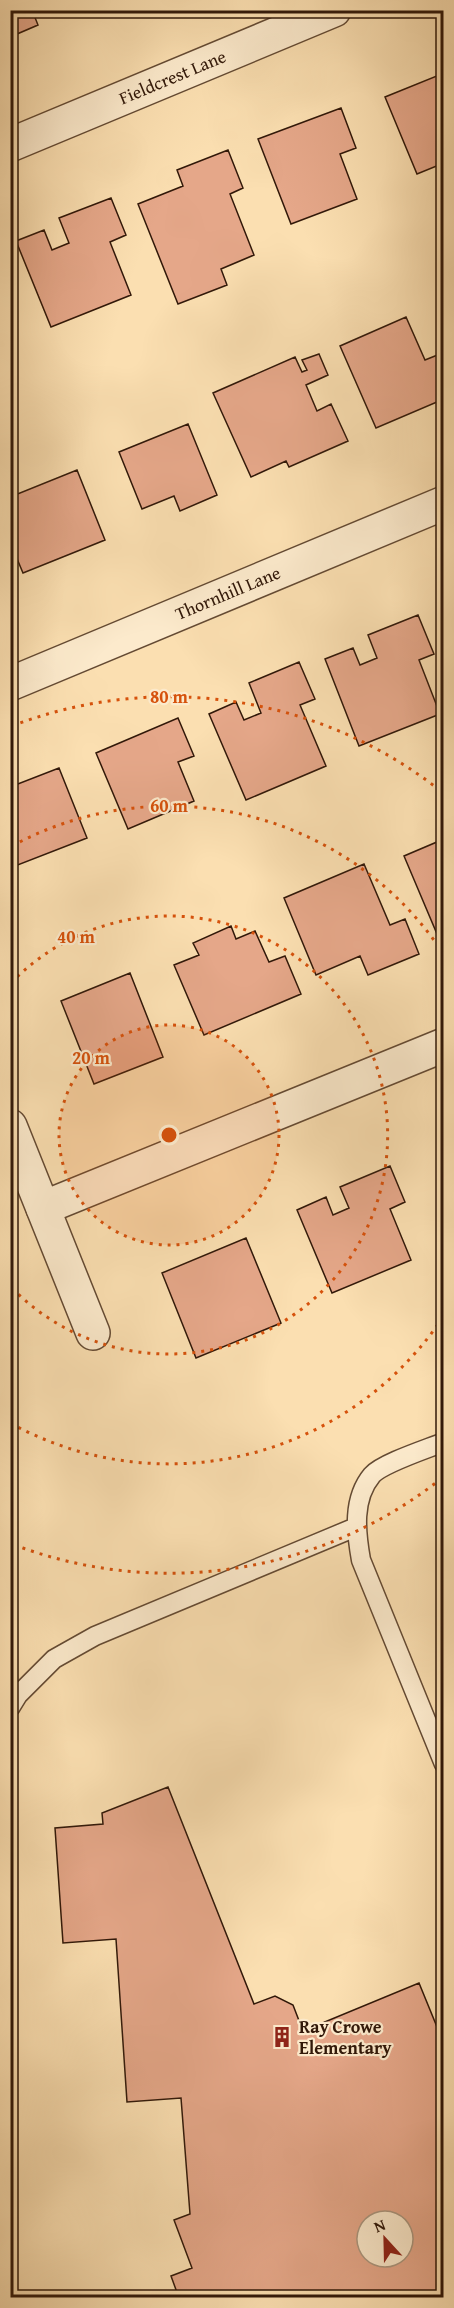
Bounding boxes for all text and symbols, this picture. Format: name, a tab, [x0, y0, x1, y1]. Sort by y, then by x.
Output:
street label: Fieldcrest Lane	[115, 42, 230, 111]
street label: Thornhill Lane	[171, 559, 285, 627]
text: 80 m	[150, 683, 189, 710]
text: 60 m	[150, 792, 189, 819]
text: 40 m	[57, 923, 96, 950]
text: 20 m	[72, 1044, 111, 1071]
centre of rings	[159, 1125, 179, 1145]
place label: Ray Crowe Elementary	[299, 2013, 392, 2061]
building icon: Ray Crowe Elementary	[270, 2025, 294, 2049]
north arrow	[355, 2209, 415, 2269]
text: N	[370, 2212, 389, 2238]

